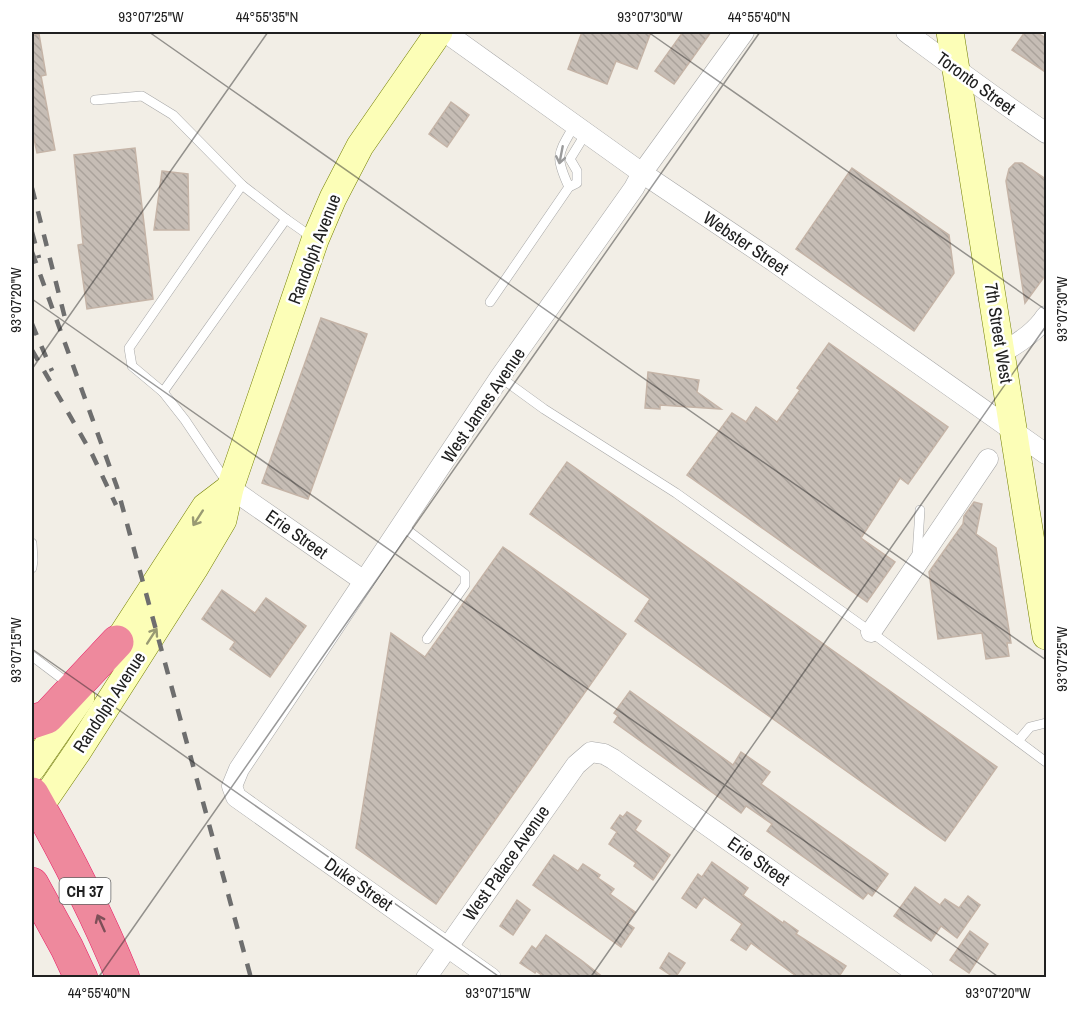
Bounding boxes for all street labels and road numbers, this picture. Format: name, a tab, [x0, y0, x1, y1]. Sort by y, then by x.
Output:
street label: Toronto Street	[931, 46, 1021, 120]
street label: Randolph Avenue	[281, 190, 347, 308]
street label: Webster Street	[698, 205, 794, 281]
street label: 7th Street West	[979, 281, 1019, 385]
street label: West James Avenue	[435, 342, 531, 468]
street label: Erie Street	[261, 504, 333, 564]
street label: Randolph Avenue	[67, 646, 151, 758]
street label: West Palace Avenue	[457, 800, 555, 926]
street label: Erie Street	[723, 831, 795, 891]
street label: Duke Street	[320, 851, 398, 917]
road number: CH 37	[60, 878, 110, 904]

